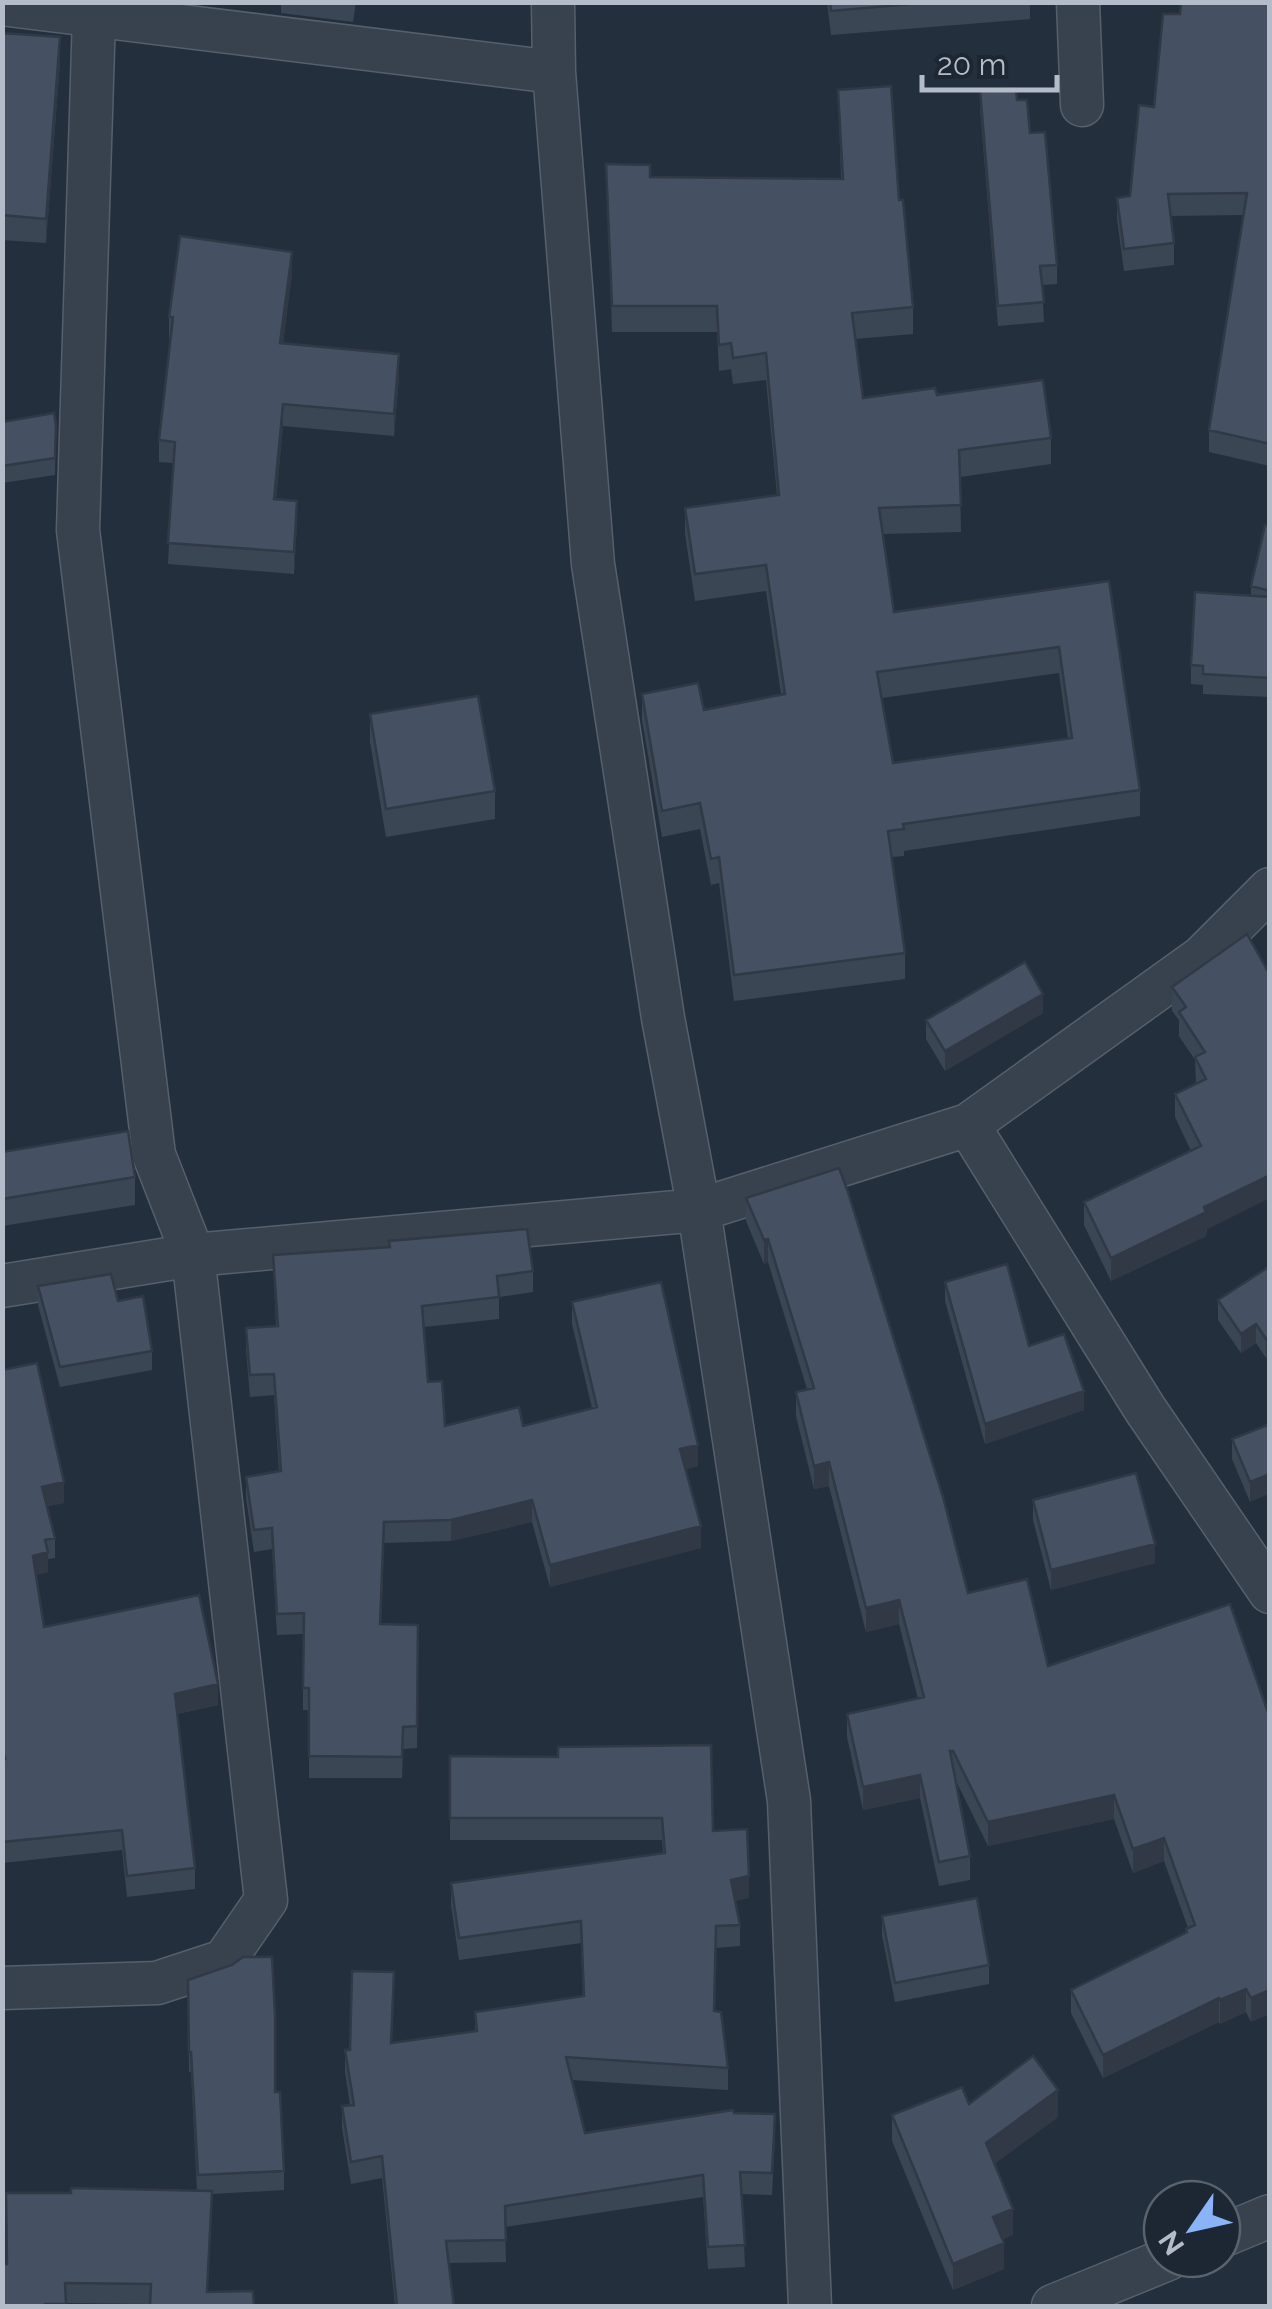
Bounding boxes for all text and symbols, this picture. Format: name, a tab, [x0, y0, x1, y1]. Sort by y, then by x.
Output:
scale bar	[922, 30, 1057, 92]
text: 20 m	[937, 47, 1006, 82]
north arrow	[1142, 2179, 1242, 2279]
text: N	[1152, 2225, 1191, 2261]

